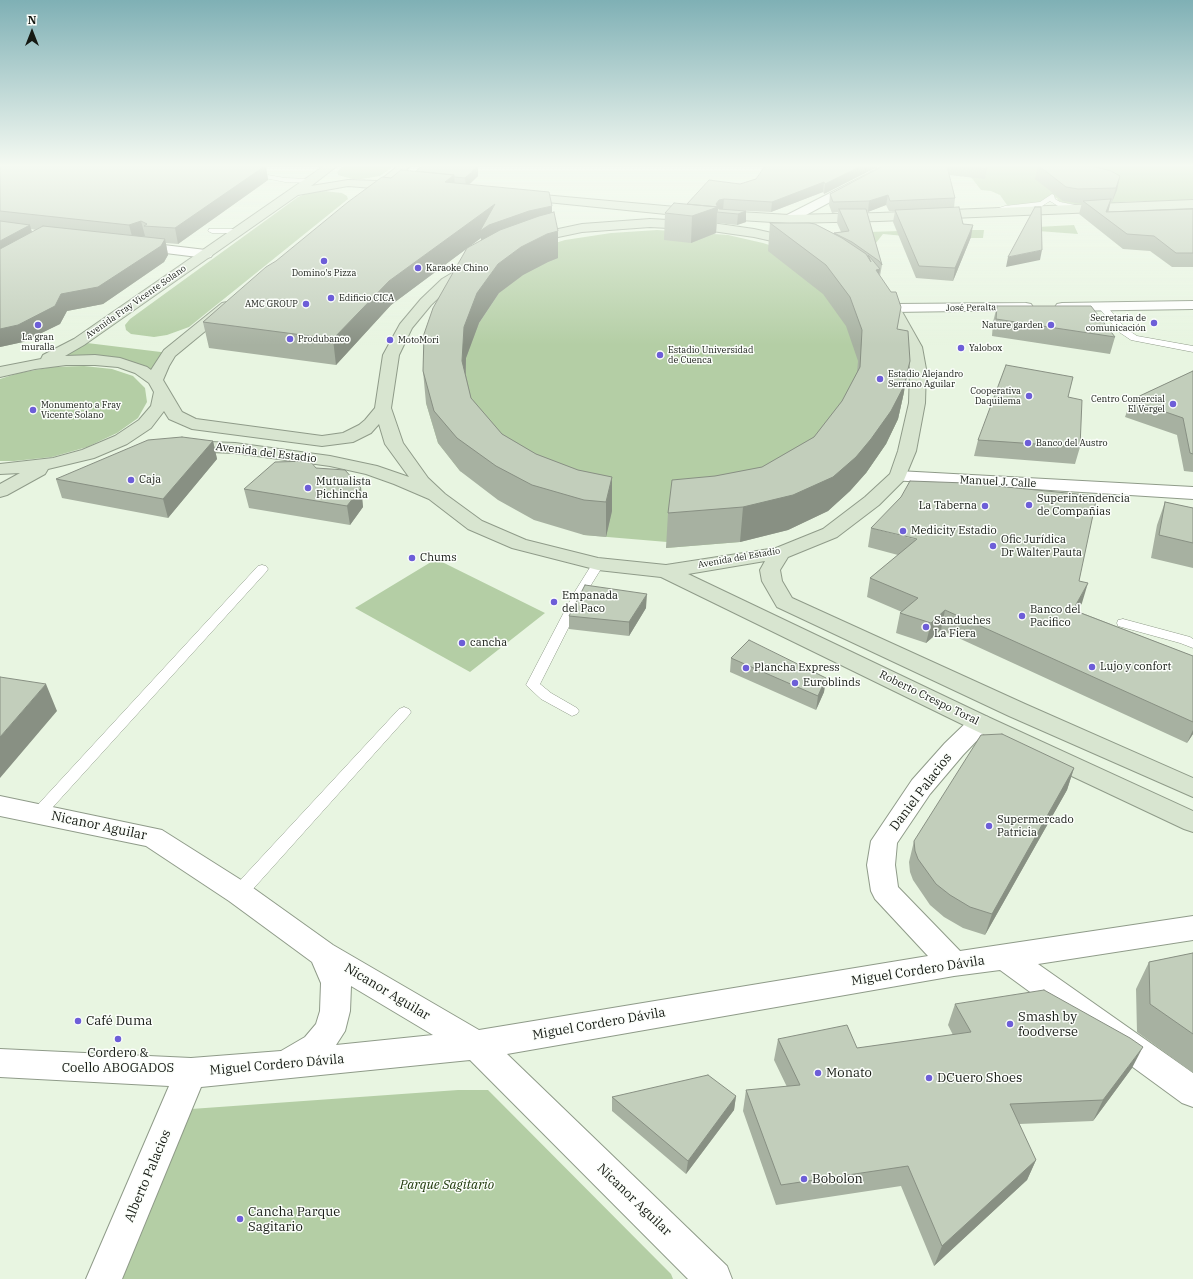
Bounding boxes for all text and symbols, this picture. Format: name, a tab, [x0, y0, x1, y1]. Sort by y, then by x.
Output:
north arrow	[12, 12, 52, 52]
text: N	[28, 13, 36, 27]
marker: Domino's Pizza	[319, 256, 329, 266]
street label: Avenida Fray Vicente Solano	[84, 263, 188, 341]
marker: Karaoke Chino	[413, 263, 423, 273]
place label: Karaoke Chino	[426, 263, 488, 273]
place label: Domino's Pizza	[292, 268, 356, 278]
marker: Edificio CICA	[326, 293, 336, 303]
place label: Edificio CICA	[339, 293, 394, 303]
place label: AMC GROUP	[245, 299, 298, 309]
marker: AMC GROUP	[301, 299, 311, 309]
street label: José Peralta	[946, 302, 996, 314]
place label: Secretaria de comunicación	[1086, 313, 1146, 334]
marker: Secretaria de comunicación	[1149, 318, 1159, 328]
marker: La gran muralla	[33, 320, 43, 330]
place label: Nature garden	[982, 320, 1043, 330]
marker: Nature garden	[1046, 320, 1056, 330]
place label: La gran muralla	[21, 332, 55, 353]
marker: Produbanco	[285, 334, 295, 344]
place label: Produbanco	[298, 334, 349, 344]
marker: MotoMori	[385, 335, 395, 345]
place label: MotoMori	[398, 335, 439, 345]
marker: Yalobox	[956, 343, 966, 353]
place label: Yalobox	[969, 343, 1002, 353]
place label: Estadio Universidad de Cuenca	[668, 345, 753, 366]
marker: Estadio Universidad de Cuenca	[655, 350, 665, 360]
place label: Estadio Alejandro Serrano Aguilar	[888, 369, 963, 390]
marker: Estadio Alejandro Serrano Aguilar	[875, 374, 885, 384]
place label: Cooperativa Daquilema	[970, 386, 1021, 407]
marker: Cooperativa Daquilema	[1024, 391, 1034, 401]
place label: Centro Comercial El Vergel	[1091, 394, 1165, 415]
marker: Centro Comercial El Vergel	[1168, 399, 1178, 409]
place label: Monumento a Fray Vicente Solano	[41, 400, 121, 421]
marker: Monumento a Fray Vicente Solano	[28, 405, 38, 415]
marker: Banco del Austro	[1023, 438, 1033, 448]
place label: Banco del Austro	[1036, 438, 1108, 448]
street label: Avenida del Estadio	[215, 440, 317, 466]
place label: Caja	[139, 473, 161, 487]
street label: Manuel J. Calle	[959, 473, 1037, 491]
marker: Caja	[126, 475, 136, 485]
place label: Mutualista Pichincha	[316, 475, 371, 501]
marker: Mutualista Pichincha	[303, 483, 313, 493]
place label: Superintendencia de Compañias	[1037, 492, 1130, 518]
place label: La Taberna	[919, 499, 977, 513]
marker: Superintendencia de Compañias	[1024, 500, 1034, 510]
marker: La Taberna	[980, 501, 990, 511]
place label: Medicity Estadio	[911, 524, 997, 538]
marker: Medicity Estadio	[898, 526, 908, 536]
place label: Ofic Jurídica Dr Walter Pauta	[1001, 533, 1082, 559]
marker: Ofic Jurídica Dr Walter Pauta	[988, 541, 998, 551]
street label: Avenida del Estadio	[697, 545, 781, 571]
place label: Chums	[420, 551, 457, 565]
marker: Chums	[407, 553, 417, 563]
place label: Empanada del Paco	[562, 589, 618, 615]
marker: Empanada del Paco	[549, 597, 559, 607]
place label: Banco del Pacifico	[1030, 603, 1081, 629]
marker: Banco del Pacifico	[1017, 611, 1027, 621]
place label: Sanduches La Fiera	[934, 614, 991, 640]
marker: Sanduches La Fiera	[921, 622, 931, 632]
place label: cancha	[470, 636, 507, 650]
marker: cancha	[457, 638, 467, 648]
place label: Lujo y confort	[1100, 660, 1171, 674]
place label: Plancha Express	[754, 661, 840, 675]
marker: Lujo y confort	[1087, 662, 1097, 672]
marker: Plancha Express	[741, 663, 751, 673]
street label: Roberto Crespo Toral	[877, 668, 981, 728]
place label: Euroblinds	[803, 676, 860, 690]
marker: Euroblinds	[790, 678, 800, 688]
street label: Daniel Palacios	[887, 750, 955, 834]
street label: Nicanor Aguilar	[50, 808, 148, 844]
place label: Supermercado Patricia	[997, 813, 1074, 839]
marker: Supermercado Patricia	[984, 821, 994, 831]
street label: Miguel Cordero Dávila	[850, 953, 986, 989]
street label: Nicanor Aguilar	[341, 960, 433, 1024]
street label: Miguel Cordero Dávila	[531, 1005, 667, 1043]
place label: Smash by foodverse	[1018, 1009, 1078, 1040]
place label: Café Duma	[86, 1013, 152, 1029]
marker: Café Duma	[73, 1016, 83, 1026]
marker: Smash by foodverse	[1005, 1019, 1015, 1029]
marker: Cordero & Coello ABOGADOS	[113, 1034, 123, 1044]
place label: Cordero & Coello ABOGADOS	[62, 1045, 174, 1076]
street label: Miguel Cordero Dávila	[209, 1051, 345, 1079]
place label: Monato	[826, 1065, 872, 1081]
marker: Monato	[813, 1068, 823, 1078]
place label: DCuero Shoes	[937, 1070, 1022, 1086]
marker: DCuero Shoes	[924, 1073, 934, 1083]
street label: Alberto Palacios	[122, 1127, 174, 1225]
street label: Nicanor Aguilar	[594, 1161, 674, 1239]
place label: Bobolon	[812, 1171, 863, 1187]
marker: Bobolon	[799, 1174, 809, 1184]
park label: Parque Sagitario	[400, 1177, 494, 1193]
place label: Cancha Parque Sagitario	[248, 1204, 340, 1235]
marker: Cancha Parque Sagitario	[235, 1214, 245, 1224]

